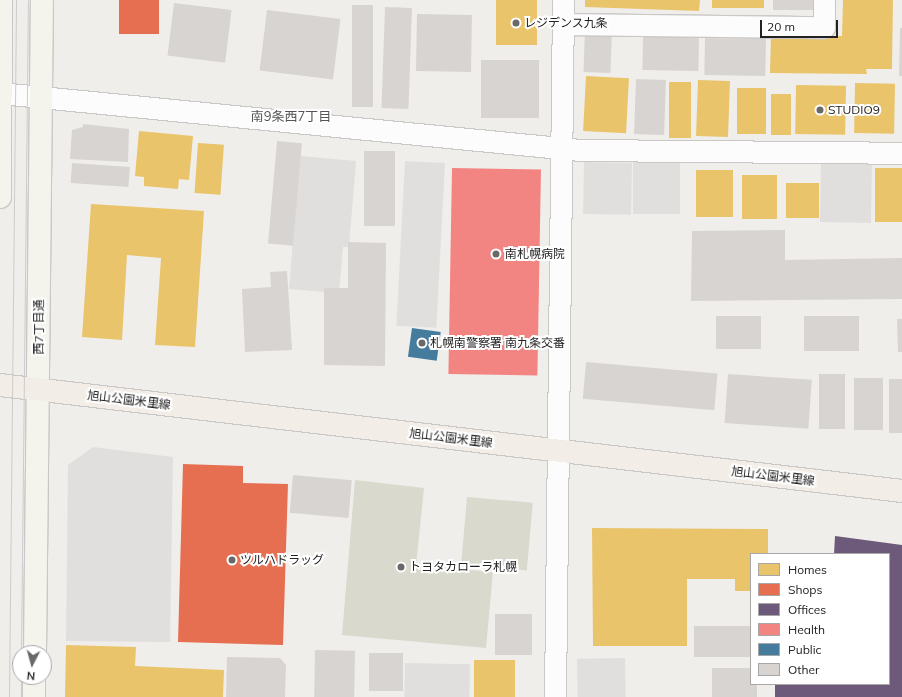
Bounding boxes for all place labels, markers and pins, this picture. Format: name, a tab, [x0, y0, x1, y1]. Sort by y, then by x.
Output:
place label: レジデンス九条	[524, 16, 608, 30]
marker: レジデンス九条	[511, 18, 521, 28]
place label: STUDIO9	[828, 103, 880, 117]
marker: STUDIO9	[815, 105, 825, 115]
place label: 南札幌病院	[505, 247, 565, 261]
marker: 南札幌病院	[490, 248, 502, 260]
place label: 札幌南警察署 南九条交番	[430, 336, 565, 350]
marker: 札幌南警察署 南九条交番	[417, 338, 427, 348]
place label: ツルハドラッグ	[240, 553, 324, 567]
marker: ツルハドラッグ	[227, 555, 237, 565]
place label: トヨタカローラ札幌	[409, 560, 517, 574]
marker: トヨタカローラ札幌	[396, 562, 406, 572]

